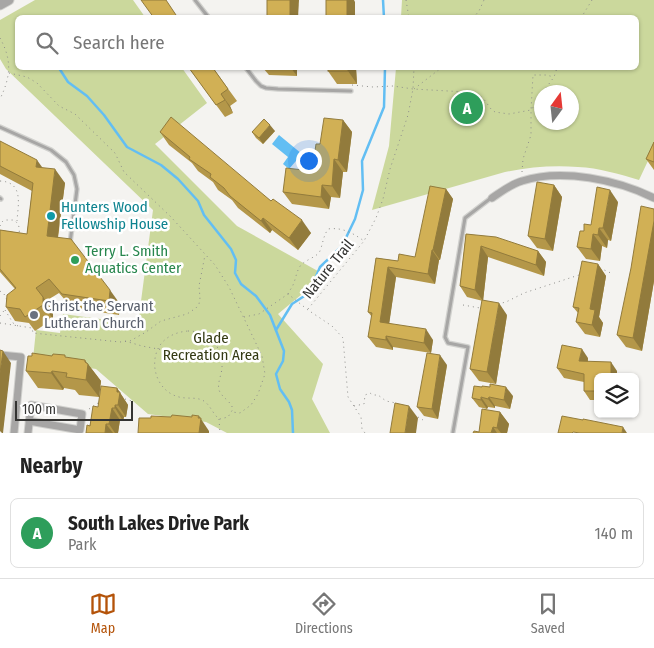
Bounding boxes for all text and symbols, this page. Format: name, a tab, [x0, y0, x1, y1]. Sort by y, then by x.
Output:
search box	[15, 15, 639, 70]
icon: search	[33, 29, 61, 57]
text: Search here	[73, 31, 165, 54]
north arrow	[534, 85, 579, 130]
pin: A	[451, 89, 483, 127]
your location	[296, 148, 322, 174]
place label: Hunters Wood Fellowship House	[61, 198, 168, 233]
marker: Hunters Wood Fellowship House	[45, 210, 57, 222]
street label: Nature Trail	[299, 236, 357, 302]
place label: Terry L. Smith Aquatics Center	[85, 242, 182, 277]
marker: Terry L. Smith Aquatics Center	[69, 254, 81, 266]
place label: Christ the Servant Lutheran Church	[44, 297, 154, 332]
marker: Christ the Servant Lutheran Church	[28, 309, 40, 321]
park label: Glade Recreation Area	[163, 329, 259, 364]
map controls	[594, 373, 639, 418]
button: layers	[594, 373, 639, 418]
scale bar	[15, 398, 132, 421]
text: 100 m	[22, 401, 56, 418]
text: Nearby	[20, 453, 82, 479]
text: South Lakes Drive Park	[68, 512, 249, 535]
text: A	[33, 524, 41, 543]
text: 140 m	[595, 524, 633, 543]
text: Park	[68, 535, 96, 554]
tab: Map	[89, 590, 117, 637]
tab: Directions	[295, 590, 353, 637]
tab: Saved	[531, 590, 565, 637]

